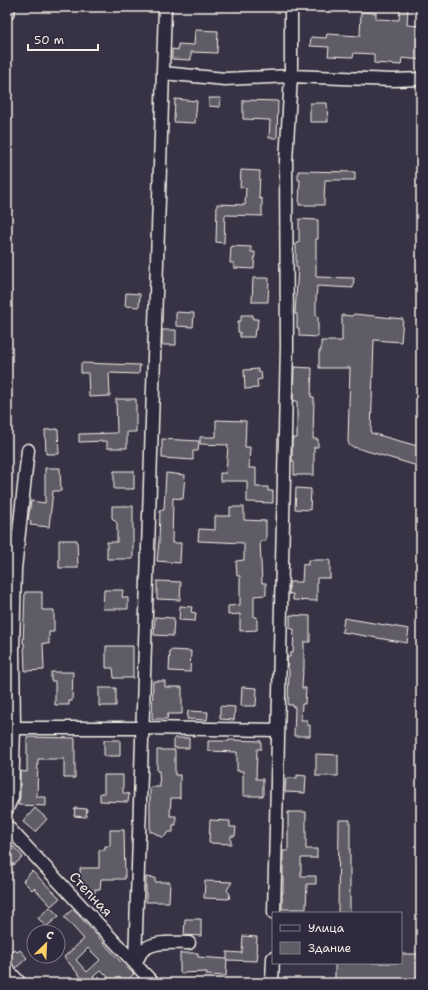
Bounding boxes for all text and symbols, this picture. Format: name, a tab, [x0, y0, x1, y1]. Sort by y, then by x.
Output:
scale bar	[28, 26, 98, 52]
text: 50 m	[34, 32, 64, 48]
street label: Степная	[66, 868, 116, 920]
legend	[272, 912, 402, 964]
text: Улица	[308, 920, 345, 936]
north arrow	[26, 924, 66, 964]
text: С	[44, 927, 56, 944]
text: Здание	[308, 940, 352, 956]

